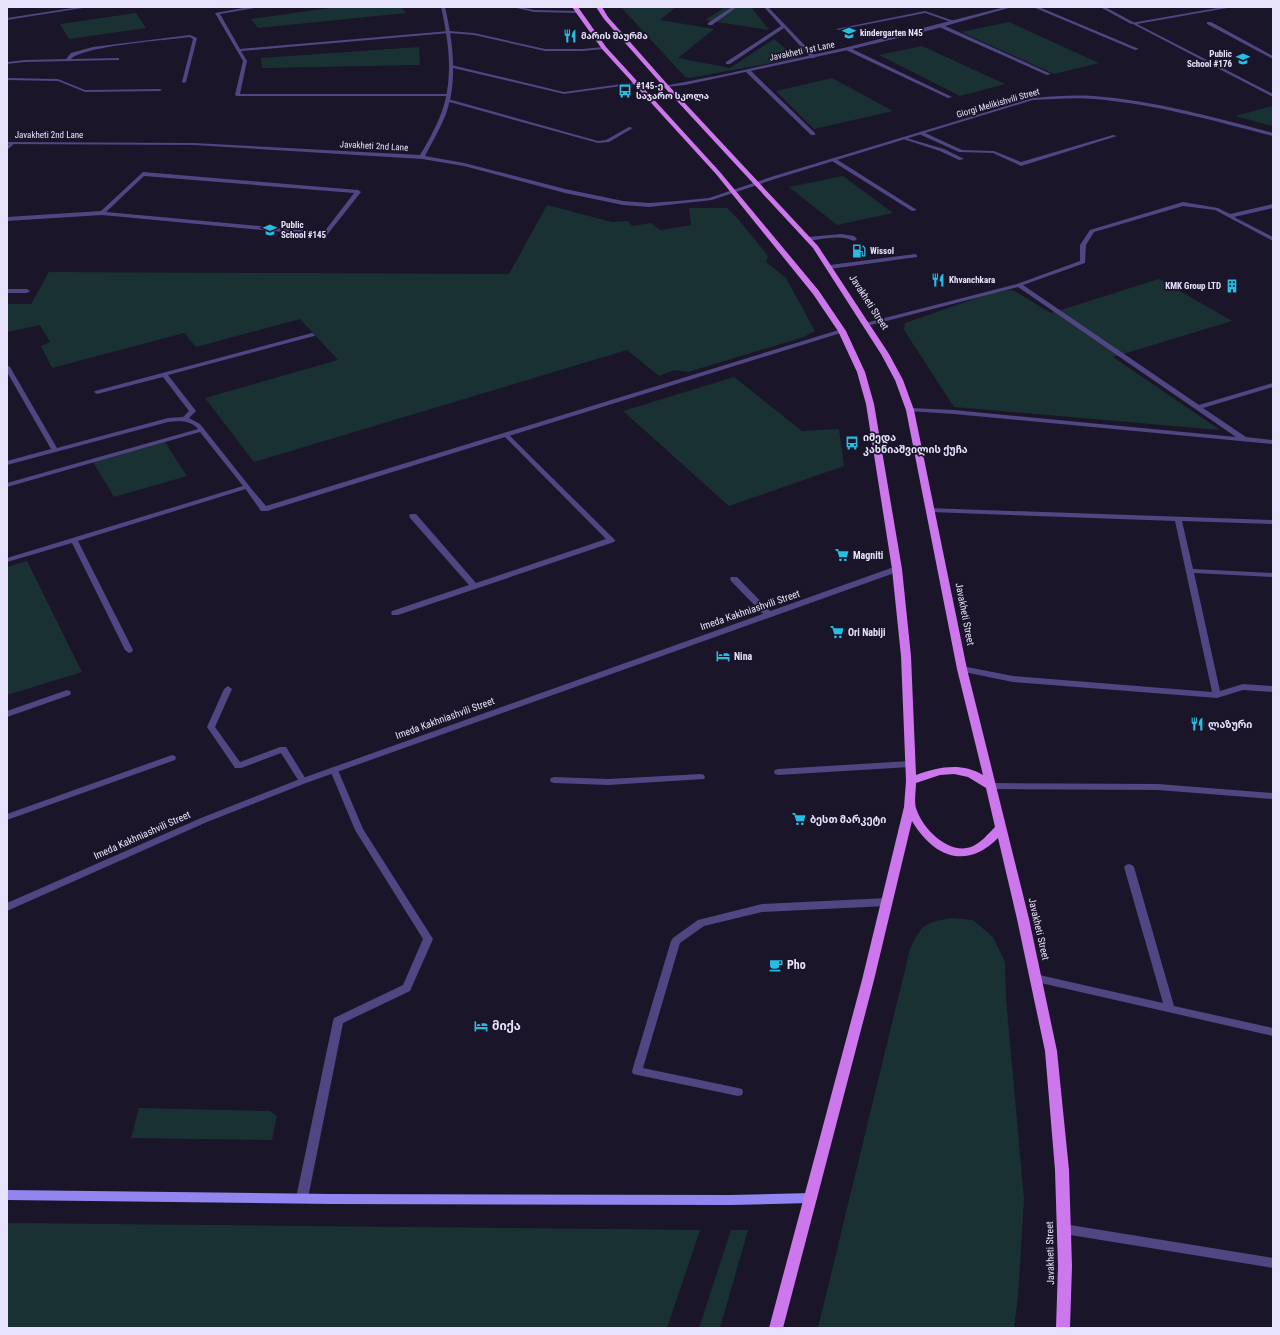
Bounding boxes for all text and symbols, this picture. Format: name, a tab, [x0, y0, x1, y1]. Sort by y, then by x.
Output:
school or university icon: kindergarten N45	[841, 25, 857, 41]
restaurant icon: მარის შაურმა	[562, 28, 578, 44]
place label: kindergarten N45	[860, 28, 923, 38]
place label: მარის შაურმა	[581, 31, 648, 41]
street label: Javakheti 1st Lane	[768, 39, 836, 63]
place label: Public School #176	[1187, 49, 1232, 69]
school or university icon: Public School #176	[1235, 51, 1251, 67]
place label: #145-ე საჯარო სკოლა	[636, 81, 709, 102]
bus stop icon: #145-ე საჯარო სკოლა	[617, 83, 633, 99]
street label: Giorgi Melikishvili Street	[955, 86, 1041, 120]
street label: Javakheti 2nd Lane	[15, 130, 83, 140]
street label: Javakheti 2nd Lane	[339, 139, 409, 153]
place label: Public School #145	[281, 220, 327, 240]
school or university icon: Public School #145	[262, 222, 278, 238]
fuel station icon: Wissol	[851, 243, 867, 259]
place label: Wissol	[870, 246, 894, 256]
street label: Javakheti Street	[847, 272, 891, 332]
restaurant icon: Khvanchkara	[930, 272, 946, 288]
place label: Khvanchkara	[949, 275, 995, 285]
building icon: KMK Group LTD	[1224, 278, 1240, 294]
place label: KMK Group LTD	[1165, 281, 1221, 291]
place label: იმედა კახნიაშვილის ქუჩა	[863, 432, 968, 456]
bus stop icon: იმედა კახნიაშვილის ქუჩა	[844, 435, 860, 451]
supermarket icon: Magniti	[834, 547, 850, 563]
place label: Magniti	[853, 550, 883, 561]
street label: Javakheti Street	[954, 582, 976, 646]
street label: Imeda Kakhniashvili Street	[699, 588, 801, 632]
supermarket icon: Ori Nabiji	[829, 624, 845, 640]
place label: Ori Nabiji	[848, 627, 885, 638]
hotel icon: Nina	[715, 648, 731, 664]
place label: Nina	[734, 651, 753, 662]
street label: Imeda Kakhniashvili Street	[394, 695, 496, 741]
restaurant icon: ლაზური	[1189, 716, 1205, 732]
place label: ლაზური	[1208, 719, 1252, 731]
street label: Imeda Kakhniashvili Street	[92, 809, 192, 861]
supermarket icon: ბესთ მარკეტი	[791, 811, 807, 827]
place label: ბესთ მარკეტი	[810, 814, 886, 826]
street label: Javakheti Street	[1026, 897, 1052, 961]
cafe icon: Pho	[768, 957, 784, 973]
place label: Pho	[787, 958, 806, 972]
hotel icon: მიქა	[473, 1018, 489, 1034]
place label: მიქა	[492, 1019, 521, 1033]
street label: Javakheti Street	[1044, 1221, 1056, 1285]

